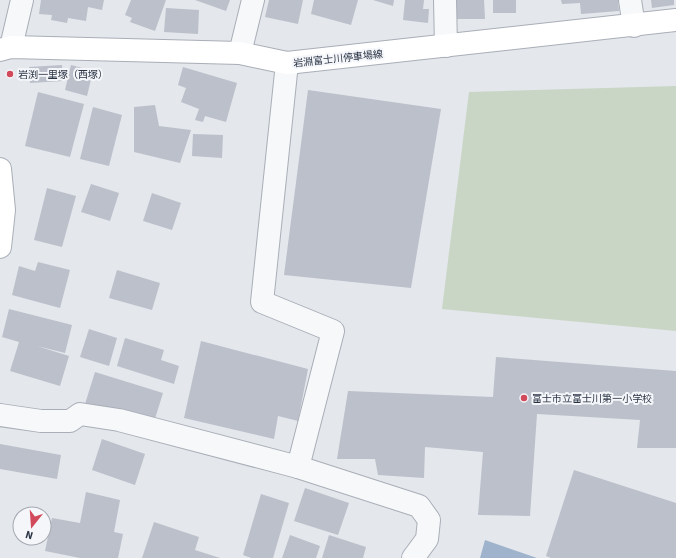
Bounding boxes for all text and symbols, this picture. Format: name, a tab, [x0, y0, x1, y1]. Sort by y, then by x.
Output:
street label: 岩淵富士川停車場線	[293, 47, 384, 71]
place label: 岩渕一里塚（西塚）	[18, 68, 108, 82]
marker: 岩渕一里塚（西塚）	[5, 69, 15, 79]
place label: 富士市立富士川第一小学校	[532, 392, 652, 406]
marker: 富士市立富士川第一小学校	[519, 393, 529, 403]
north arrow	[12, 506, 52, 546]
text: N	[24, 527, 35, 543]

